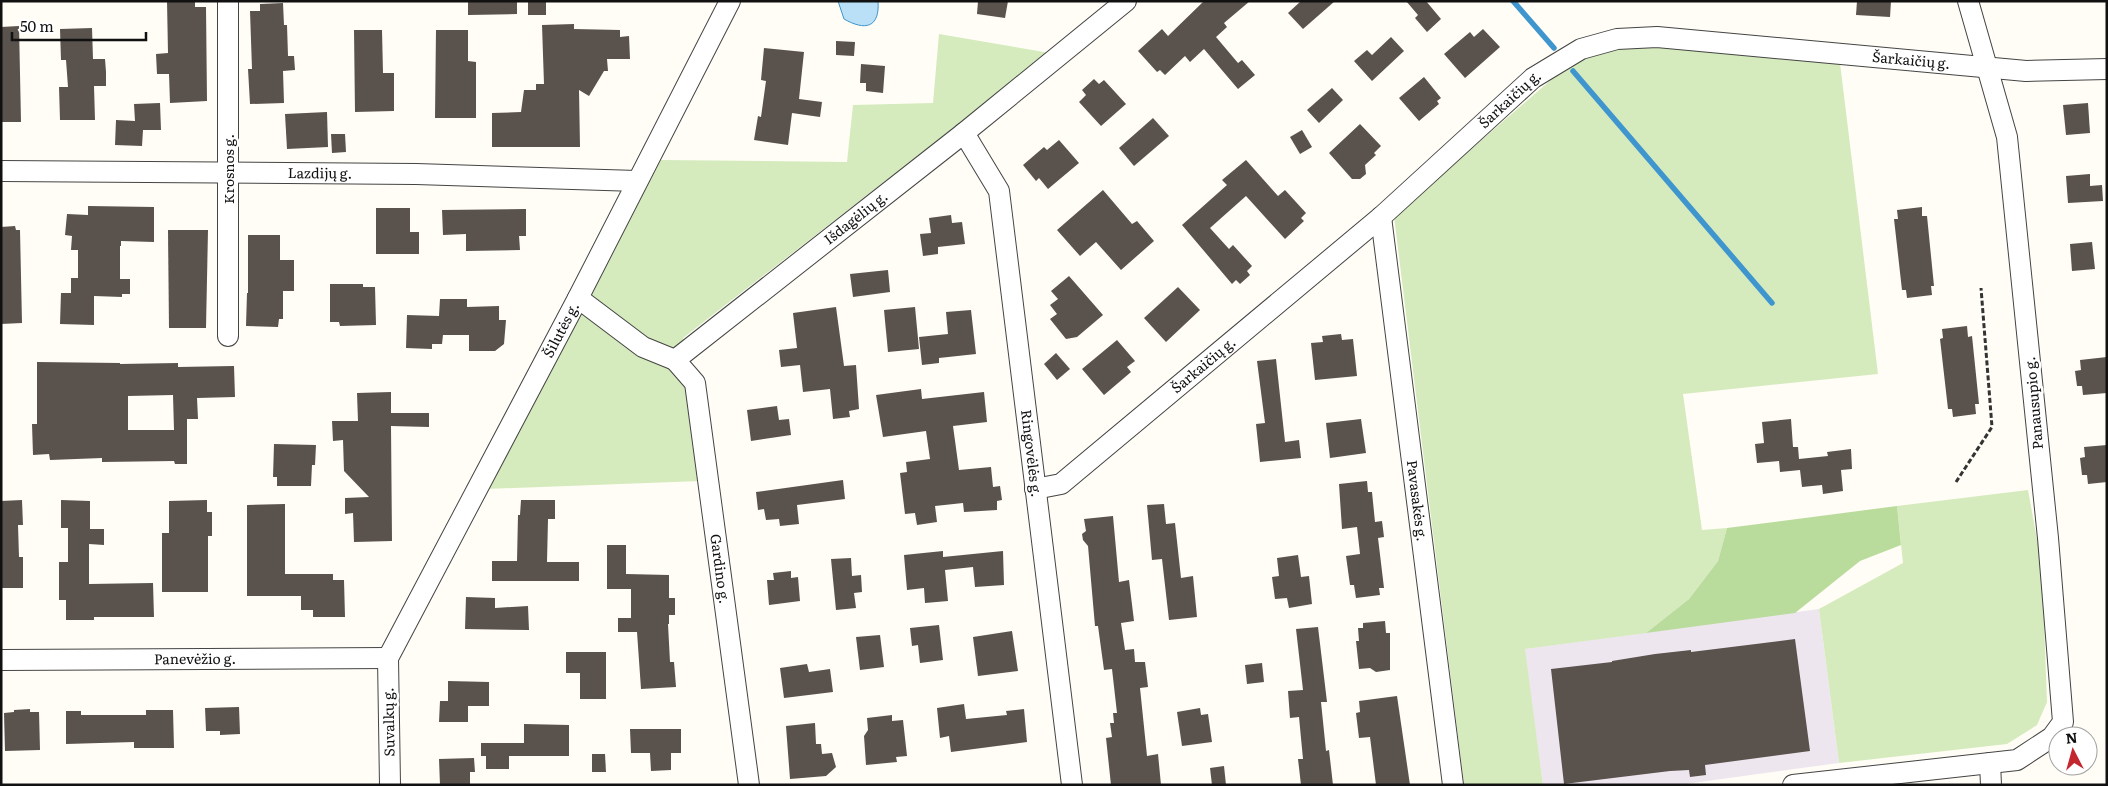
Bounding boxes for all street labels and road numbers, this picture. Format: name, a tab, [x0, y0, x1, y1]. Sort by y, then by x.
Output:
street label: Šarkaičių g.	[1871, 46, 1951, 73]
street label: Šarkaičių g.	[1474, 64, 1544, 132]
street label: Krosnos g.	[218, 134, 238, 204]
street label: Lazdijų g.	[288, 162, 352, 183]
street label: Išdagėlių g.	[819, 186, 891, 248]
street label: Šilutės g.	[537, 298, 583, 361]
street label: Šarkaičių g.	[1166, 332, 1239, 397]
street label: Panausupio g.	[2019, 356, 2047, 450]
street label: Ringovėlės g.	[1017, 408, 1048, 498]
street label: Pavasakės g.	[1403, 459, 1433, 542]
street label: Gardino g.	[706, 533, 736, 605]
street label: Panevėžio g.	[154, 648, 236, 668]
street label: Suvalkų g.	[377, 687, 399, 757]

